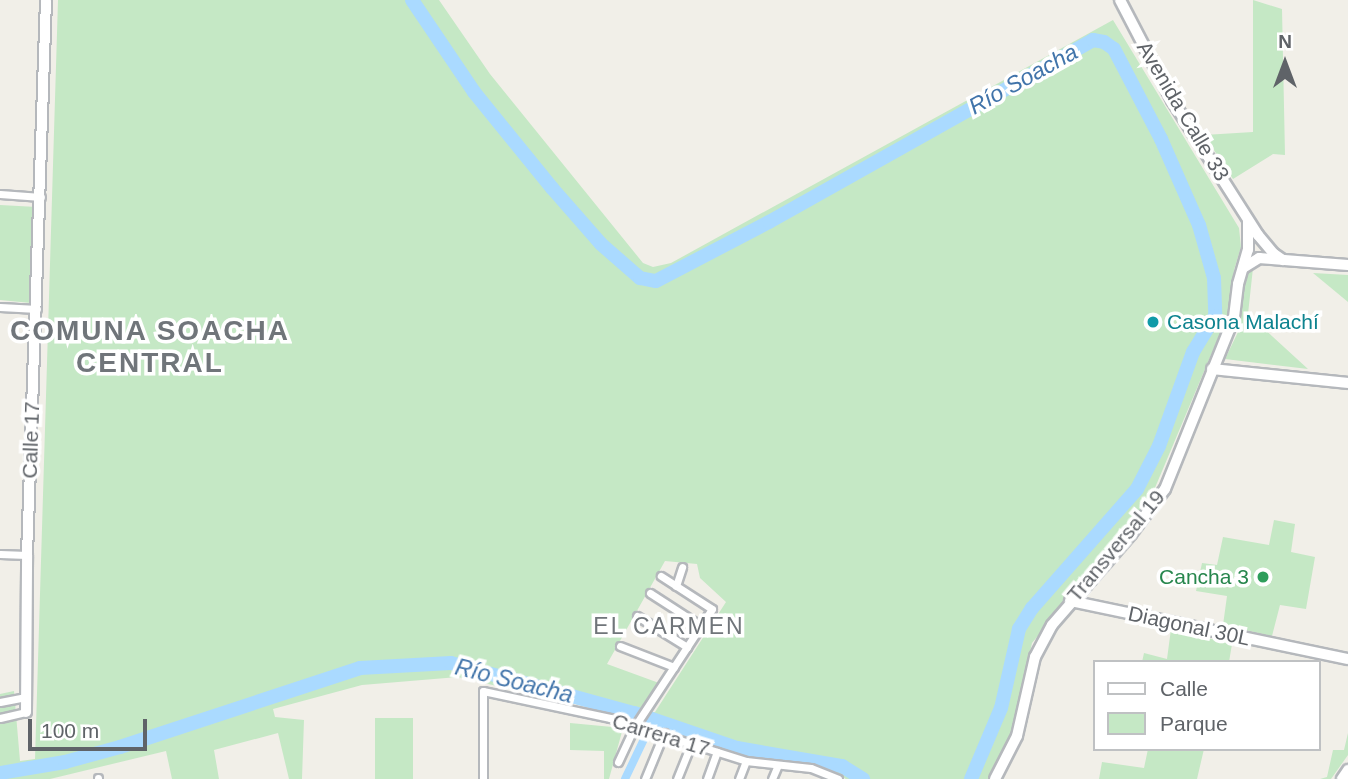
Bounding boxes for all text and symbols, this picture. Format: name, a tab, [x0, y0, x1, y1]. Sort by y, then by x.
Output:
north arrow	[1250, 28, 1320, 98]
text: N	[1278, 31, 1292, 52]
street label: Avenida Calle 33	[1131, 37, 1235, 185]
water label: Río Soacha	[964, 38, 1082, 120]
place label: Casona Malachí	[1167, 309, 1319, 335]
district label: COMUNA SOACHA CENTRAL	[11, 314, 289, 380]
marker: Casona Malachí	[1145, 314, 1161, 330]
street label: Calle 17	[17, 401, 45, 479]
street label: Transversal 19	[1062, 485, 1170, 607]
place label: Cancha 3	[1159, 564, 1249, 590]
marker: Cancha 3	[1255, 569, 1271, 585]
street label: Diagonal 30L	[1126, 601, 1252, 651]
district label: EL CARMEN	[594, 612, 744, 640]
water label: Río Soacha	[452, 653, 576, 709]
legend	[1092, 660, 1320, 751]
text: Calle	[1160, 677, 1208, 700]
scale bar	[32, 706, 150, 750]
street label: Carrera 17	[609, 708, 713, 762]
text: Parque	[1160, 712, 1228, 735]
text: 100 m	[41, 719, 99, 742]

